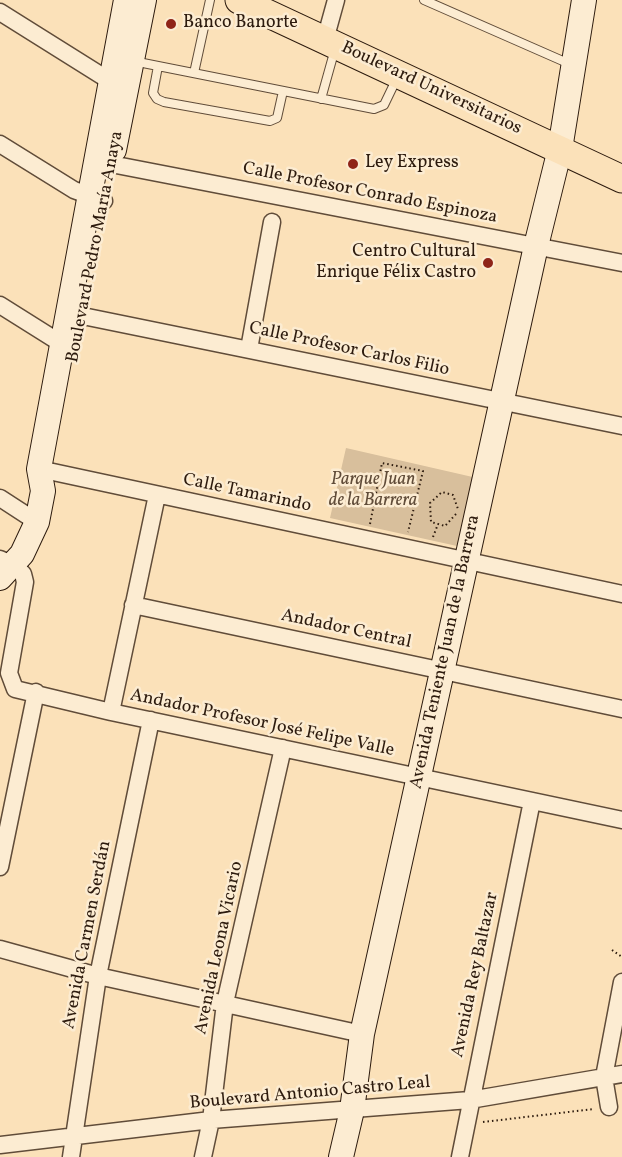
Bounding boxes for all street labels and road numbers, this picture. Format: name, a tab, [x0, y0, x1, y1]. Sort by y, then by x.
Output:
street label: Boulevard Universitarios	[337, 38, 525, 140]
street label: Boulevard Pedro María Anaya	[63, 129, 129, 365]
street label: Calle Profesor Conrado Espinoza	[241, 159, 499, 229]
street label: Calle Profesor Carlos Filio	[247, 318, 451, 382]
street label: Calle Tamarindo	[181, 470, 313, 518]
street label: Avenida Teniente Juan de la Barrera	[406, 513, 486, 791]
street label: Andador Central	[279, 606, 413, 654]
street label: Andador Profesor José Felipe Valle	[128, 685, 396, 763]
street label: Avenida Carmen Serdán	[59, 839, 117, 1031]
street label: Avenida Leona Vicario	[191, 860, 249, 1036]
street label: Avenida Rey Baltazar	[448, 890, 504, 1060]
street label: Boulevard Antonio Castro Leal	[189, 1073, 431, 1115]

